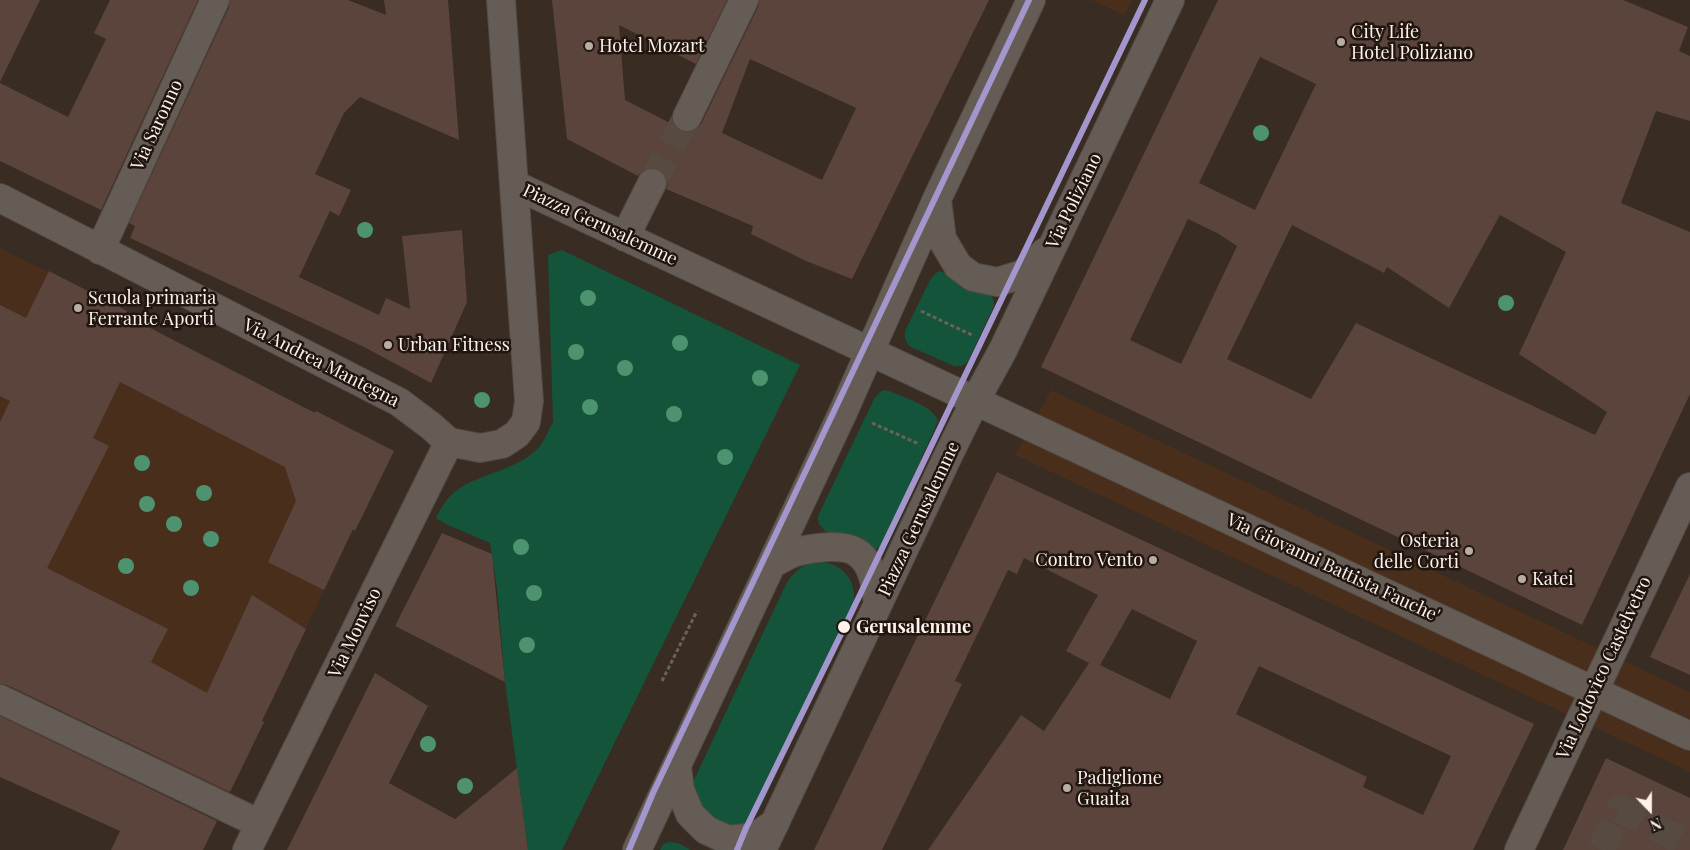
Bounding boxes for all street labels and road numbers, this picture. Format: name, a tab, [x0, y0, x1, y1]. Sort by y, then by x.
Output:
street label: Via Saronno	[127, 76, 187, 174]
street label: Via Poliziano	[1042, 150, 1106, 252]
street label: Piazza Gerusalemme	[519, 180, 681, 270]
street label: Via Andrea Mantegna	[239, 314, 403, 412]
street label: Piazza Gerusalemme	[874, 438, 964, 600]
street label: Via Giovanni Battista Fauche'	[1223, 509, 1443, 627]
street label: Via Lodovico Castelvetro	[1552, 573, 1656, 763]
street label: Via Monviso	[324, 585, 386, 681]

